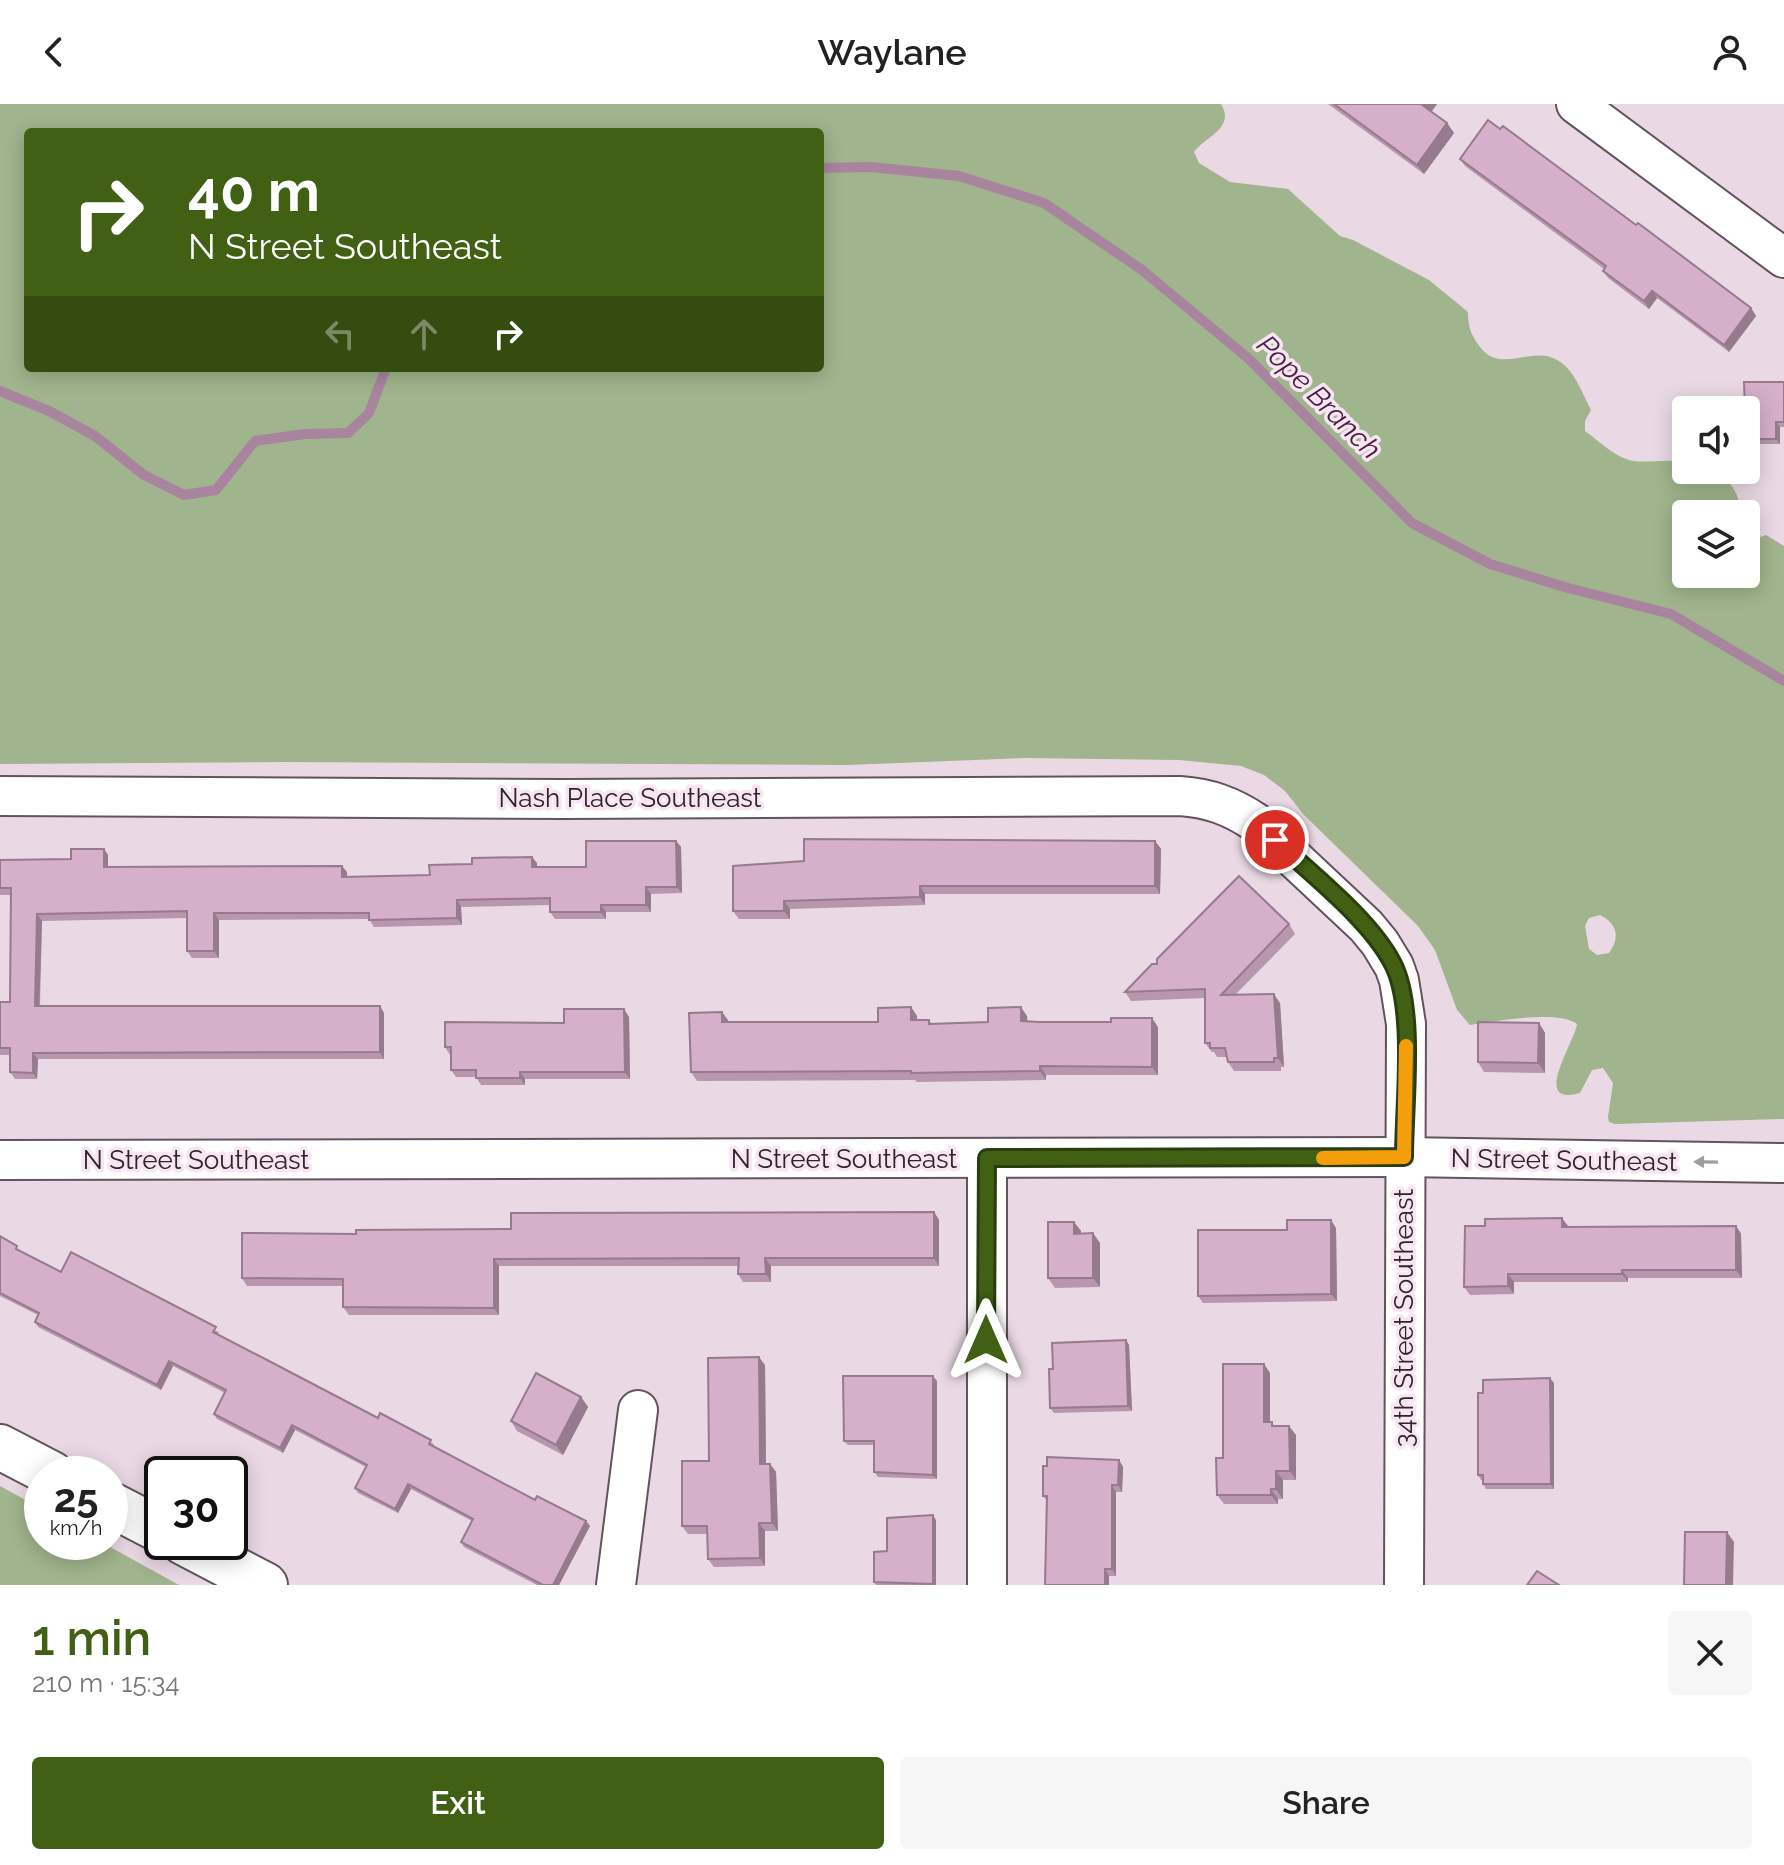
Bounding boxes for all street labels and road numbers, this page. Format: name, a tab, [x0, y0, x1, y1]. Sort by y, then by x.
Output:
street label: Nash Place Southeast	[498, 783, 762, 813]
street label: N Street Southeast	[1450, 1143, 1678, 1177]
street label: N Street Southeast	[731, 1144, 958, 1174]
street label: N Street Southeast	[83, 1145, 310, 1175]
street label: 34th Street Southeast	[1389, 1188, 1419, 1447]

